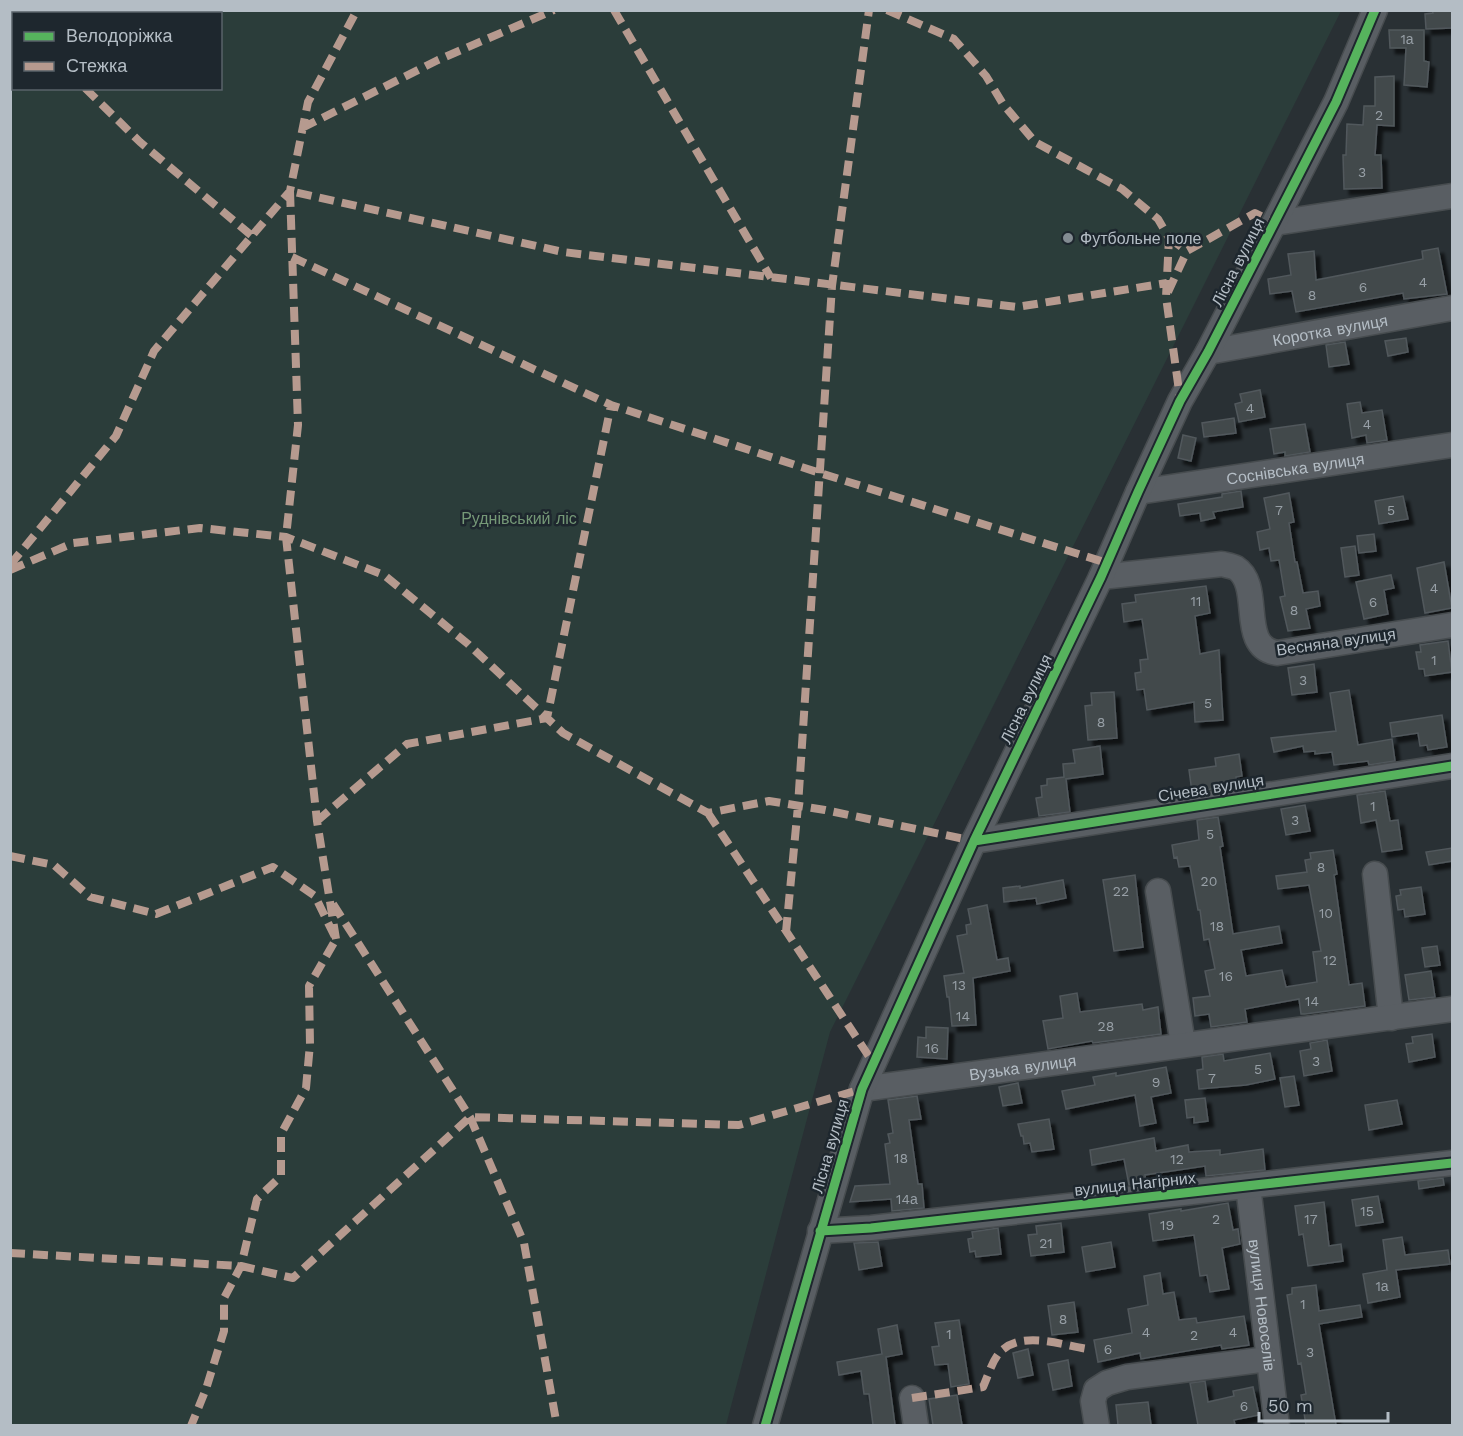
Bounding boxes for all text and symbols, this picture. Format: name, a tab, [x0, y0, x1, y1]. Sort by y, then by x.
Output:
legend	[12, 12, 222, 90]
text: Велодоріжка	[66, 25, 174, 46]
house number: 1а	[1400, 31, 1414, 47]
text: Стежка	[66, 55, 128, 76]
house number: 2	[1375, 107, 1383, 123]
house number: 3	[1358, 164, 1366, 180]
street label: Лісна вулиця	[1207, 214, 1269, 310]
place label: Футбольне поле	[1080, 229, 1202, 248]
marker: Футбольне поле	[1061, 231, 1075, 245]
house number: 4	[1419, 274, 1427, 290]
house number: 6	[1359, 279, 1367, 295]
house number: 8	[1308, 287, 1316, 303]
street label: Коротка вулиця	[1271, 310, 1389, 350]
house number: 4	[1246, 400, 1254, 416]
house number: 4	[1363, 416, 1371, 432]
street label: Соснівська вулиця	[1225, 449, 1365, 488]
house number: 7	[1275, 502, 1283, 518]
house number: 5	[1387, 502, 1395, 518]
park label: Руднівський ліс	[461, 509, 577, 528]
house number: 4	[1430, 580, 1438, 596]
house number: 11	[1191, 593, 1201, 609]
house number: 6	[1369, 594, 1377, 610]
house number: 8	[1290, 602, 1298, 618]
street label: Весняна вулиця	[1275, 624, 1397, 660]
street label: Лісна вулиця	[996, 651, 1056, 747]
house number: 1	[1431, 652, 1437, 668]
house number: 3	[1299, 672, 1307, 688]
house number: 5	[1204, 695, 1212, 711]
house number: 8	[1097, 714, 1105, 730]
street label: Січева вулиця	[1157, 770, 1265, 806]
house number: 1	[1370, 798, 1376, 814]
house number: 3	[1291, 812, 1299, 828]
house number: 5	[1206, 826, 1214, 842]
house number: 8	[1317, 859, 1325, 875]
house number: 20	[1201, 873, 1217, 889]
house number: 22	[1113, 883, 1129, 899]
house number: 10	[1319, 905, 1333, 921]
house number: 18	[1210, 918, 1224, 934]
house number: 12	[1323, 952, 1337, 968]
house number: 16	[1219, 968, 1233, 984]
house number: 13	[952, 977, 966, 993]
house number: 14	[1305, 993, 1319, 1009]
house number: 14	[956, 1008, 970, 1024]
house number: 28	[1098, 1018, 1114, 1034]
house number: 16	[925, 1040, 939, 1056]
street label: Вузька вулиця	[968, 1051, 1077, 1084]
house number: 3	[1312, 1053, 1320, 1069]
house number: 5	[1254, 1061, 1262, 1077]
house number: 7	[1208, 1070, 1216, 1086]
house number: 9	[1152, 1074, 1160, 1090]
street label: Лісна вулиця	[807, 1097, 853, 1195]
house number: 18	[894, 1150, 908, 1166]
house number: 12	[1170, 1151, 1184, 1167]
street label: вулиця Нагірних	[1073, 1168, 1197, 1200]
house number: 14а	[896, 1191, 918, 1207]
house number: 15	[1360, 1203, 1374, 1219]
house number: 2	[1212, 1211, 1220, 1227]
house number: 17	[1304, 1211, 1318, 1227]
house number: 19	[1160, 1217, 1174, 1233]
house number: 21	[1039, 1235, 1053, 1251]
street label: вулиця Новоселів	[1245, 1238, 1280, 1372]
house number: 1а	[1375, 1278, 1389, 1294]
house number: 1	[1300, 1296, 1306, 1312]
house number: 8	[1059, 1311, 1067, 1327]
house number: 4	[1142, 1324, 1150, 1340]
house number: 4	[1229, 1324, 1237, 1340]
house number: 1	[946, 1326, 952, 1342]
house number: 2	[1190, 1327, 1198, 1343]
house number: 6	[1104, 1341, 1112, 1357]
house number: 3	[1306, 1344, 1314, 1360]
scale bar	[1259, 1385, 1388, 1423]
text: 50 m	[1268, 1395, 1313, 1416]
house number: 6	[1240, 1398, 1248, 1414]

